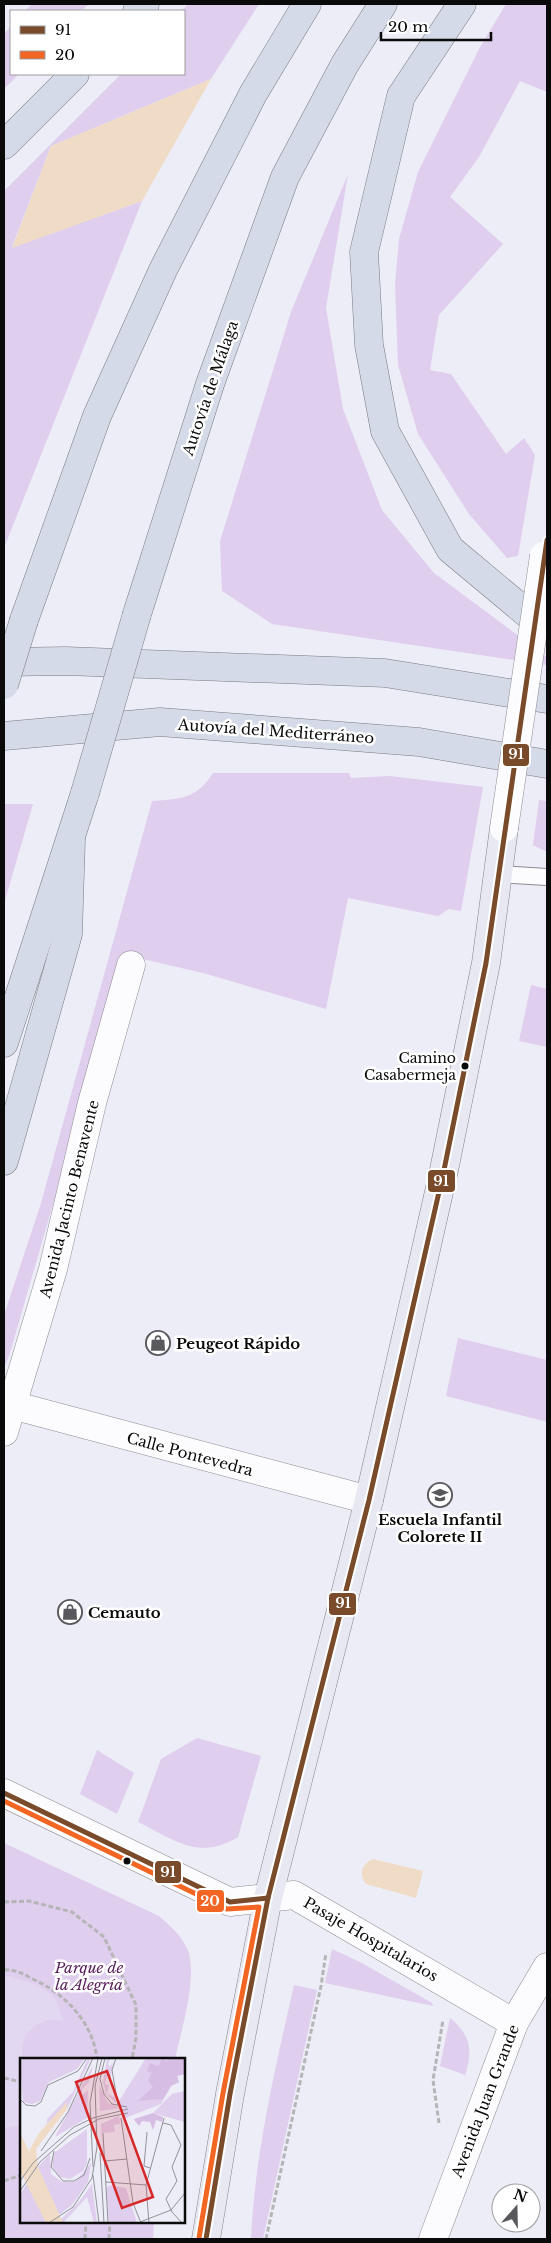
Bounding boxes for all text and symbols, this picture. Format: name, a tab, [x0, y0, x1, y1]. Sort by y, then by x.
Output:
legend	[10, 10, 185, 75]
scale bar	[381, 10, 491, 42]
text: 20 m	[388, 17, 428, 36]
text: 91	[55, 20, 71, 39]
text: 20	[55, 45, 75, 64]
street label: Autovía de Málaga	[178, 317, 242, 459]
street label: Autovía del Mediterráneo	[176, 715, 375, 747]
line badge: 91	[502, 743, 530, 767]
text: 91	[508, 745, 524, 763]
place label: Camino Casabermeja	[364, 1049, 456, 1084]
marker: Camino Casabermeja	[460, 1061, 470, 1071]
street label: Avenida Jacinto Benavente	[35, 1098, 103, 1301]
line badge: 91	[427, 1169, 456, 1193]
text: 91	[433, 1172, 449, 1190]
shop icon: Peugeot Rápido	[145, 1330, 171, 1356]
place label: Peugeot Rápido	[176, 1334, 300, 1353]
street label: Calle Pontevedra	[125, 1428, 256, 1480]
school or university icon: Escuela Infantil Colorete II	[427, 1482, 453, 1508]
place label: Escuela Infantil Colorete II	[378, 1510, 503, 1546]
line badge: 91	[328, 1592, 357, 1616]
text: 91	[335, 1594, 351, 1612]
shop icon: Cemauto	[57, 1599, 83, 1625]
place label: Cemauto	[88, 1603, 161, 1622]
unlabelled marker	[122, 1856, 132, 1866]
line badge: 91	[154, 1860, 182, 1884]
text: 91	[160, 1863, 176, 1881]
line badge: 20	[196, 1889, 225, 1913]
text: 20	[200, 1892, 220, 1910]
street label: Pasaje Hospitalarios	[300, 1893, 442, 1985]
park label: Parque de la Alegría	[54, 1958, 123, 1994]
street label: Avenida Juan Grande	[447, 2022, 523, 2181]
inset map	[20, 2058, 185, 2223]
north arrow	[491, 2183, 541, 2233]
text: N	[511, 2185, 530, 2206]

